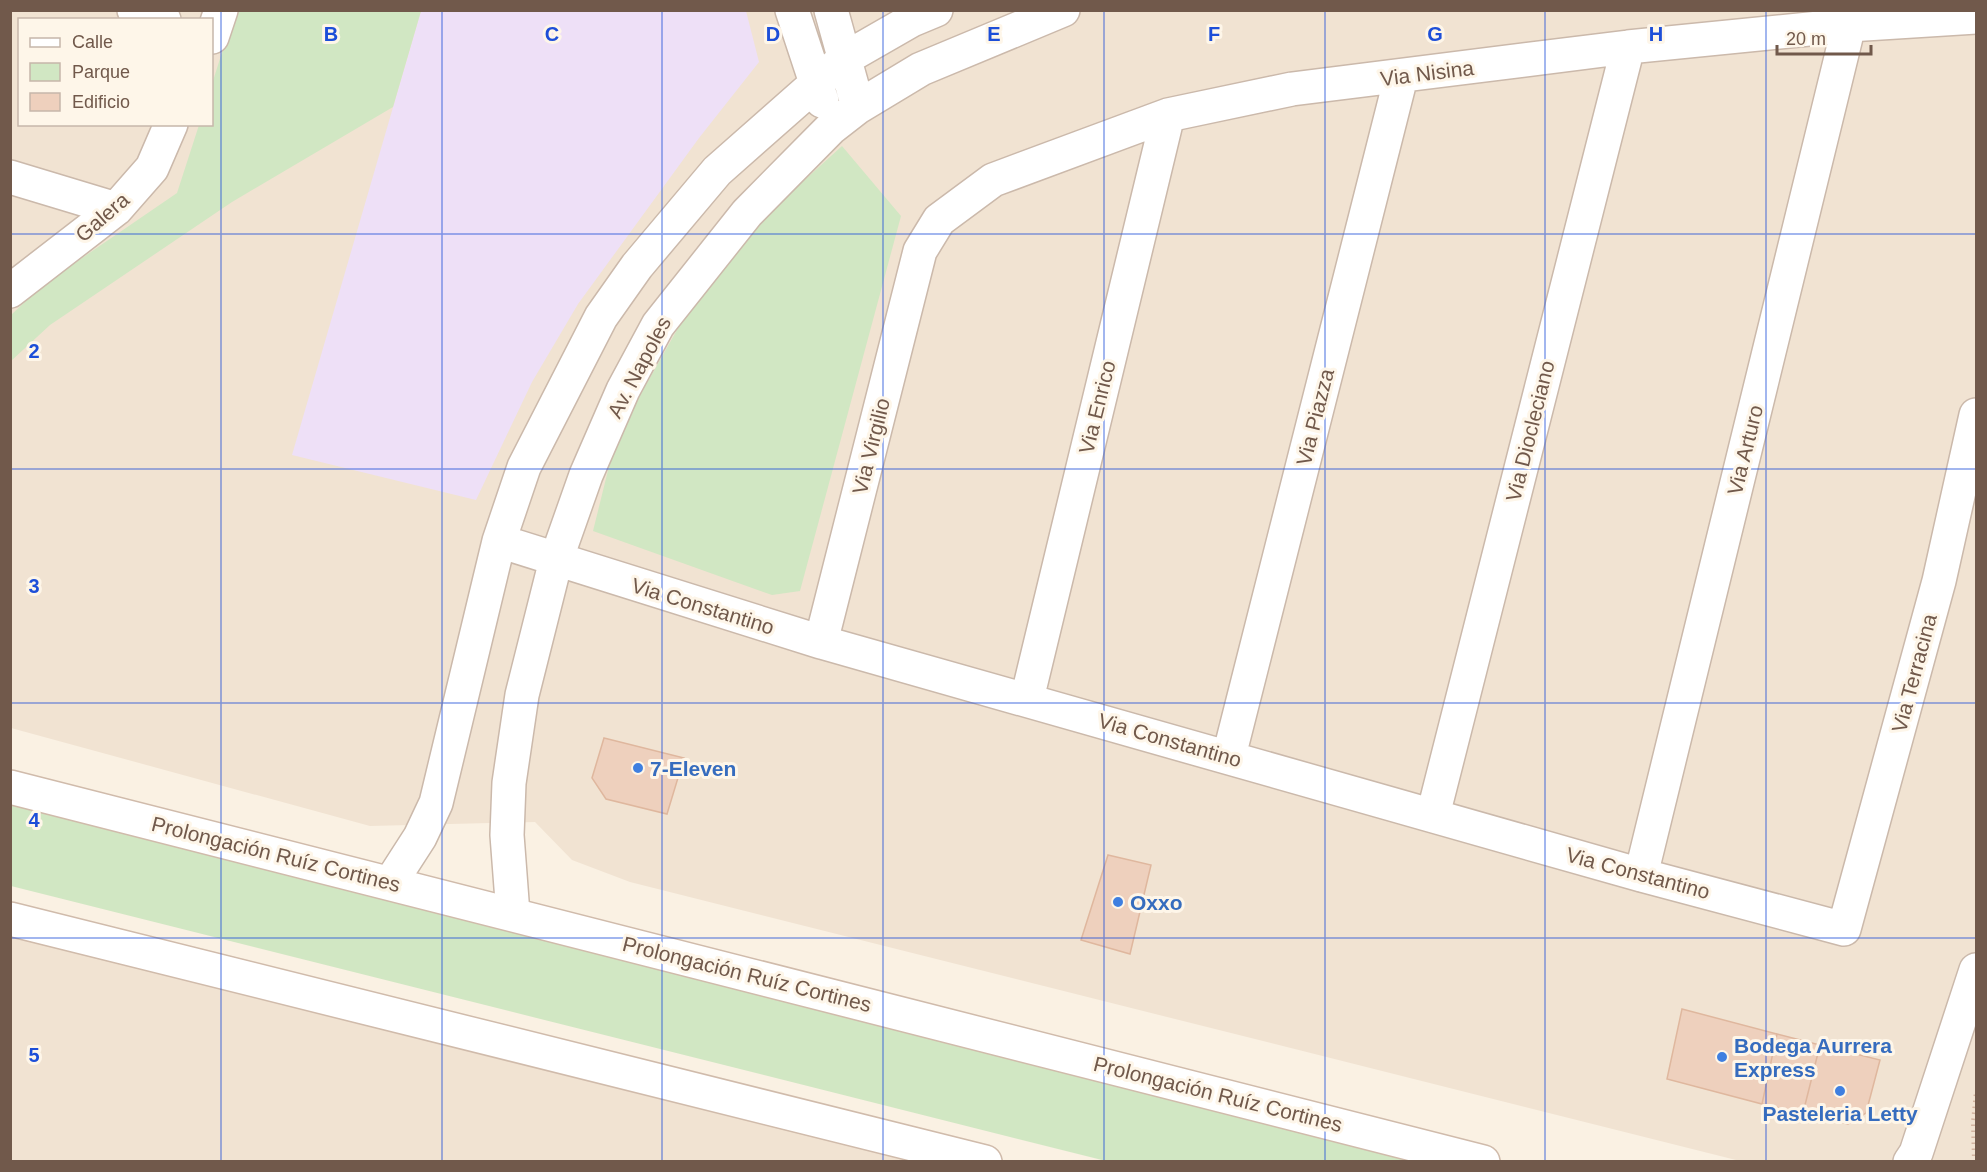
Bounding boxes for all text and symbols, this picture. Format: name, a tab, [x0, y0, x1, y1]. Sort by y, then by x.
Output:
legend	[18, 18, 213, 126]
scale bar	[1777, 18, 1872, 56]
text: B	[324, 23, 338, 45]
text: C	[545, 23, 559, 45]
text: D	[766, 23, 780, 45]
text: E	[987, 23, 1001, 45]
text: F	[1208, 23, 1220, 45]
text: G	[1427, 23, 1443, 45]
text: H	[1649, 23, 1663, 45]
text: 20 m	[1786, 29, 1826, 49]
text: Calle	[72, 32, 113, 52]
street label: Via Nisina	[1379, 56, 1475, 90]
text: Parque	[72, 62, 130, 82]
text: Edificio	[72, 92, 130, 112]
street label: Galera	[71, 187, 134, 246]
street label: Av. Napoles	[603, 312, 675, 422]
text: 2	[28, 340, 40, 362]
street label: Via Enrico	[1074, 358, 1120, 456]
street label: Via Diocleciano	[1501, 358, 1559, 504]
street label: Via Piazza	[1292, 366, 1338, 468]
street label: Via Virgilio	[848, 395, 894, 497]
street label: Via Arturo	[1723, 403, 1767, 497]
street label: Via Constantino	[629, 573, 777, 639]
text: 3	[28, 575, 40, 597]
street label: Via Terracina	[1887, 611, 1941, 735]
street label: Via Constantino	[1096, 709, 1244, 771]
place label: 7-Eleven	[650, 757, 736, 780]
marker: 7-Eleven	[631, 761, 645, 775]
text: 4	[28, 809, 40, 831]
street label: Prolongación Ruíz Cortines	[149, 812, 403, 896]
street label: Via Constantino	[1564, 843, 1712, 903]
place label: Oxxo	[1130, 891, 1183, 914]
marker: Oxxo	[1111, 895, 1125, 909]
street label: Prolongación Ruíz Cortines	[620, 932, 874, 1016]
place label: Bodega Aurrera Express	[1734, 1034, 1892, 1081]
text: 5	[28, 1044, 40, 1066]
marker: Bodega Aurrera Express	[1715, 1050, 1729, 1064]
street label: Prolongación Ruíz Cortines	[1091, 1052, 1345, 1136]
marker: Pasteleria Letty	[1833, 1084, 1847, 1098]
place label: Pasteleria Letty	[1762, 1102, 1918, 1125]

